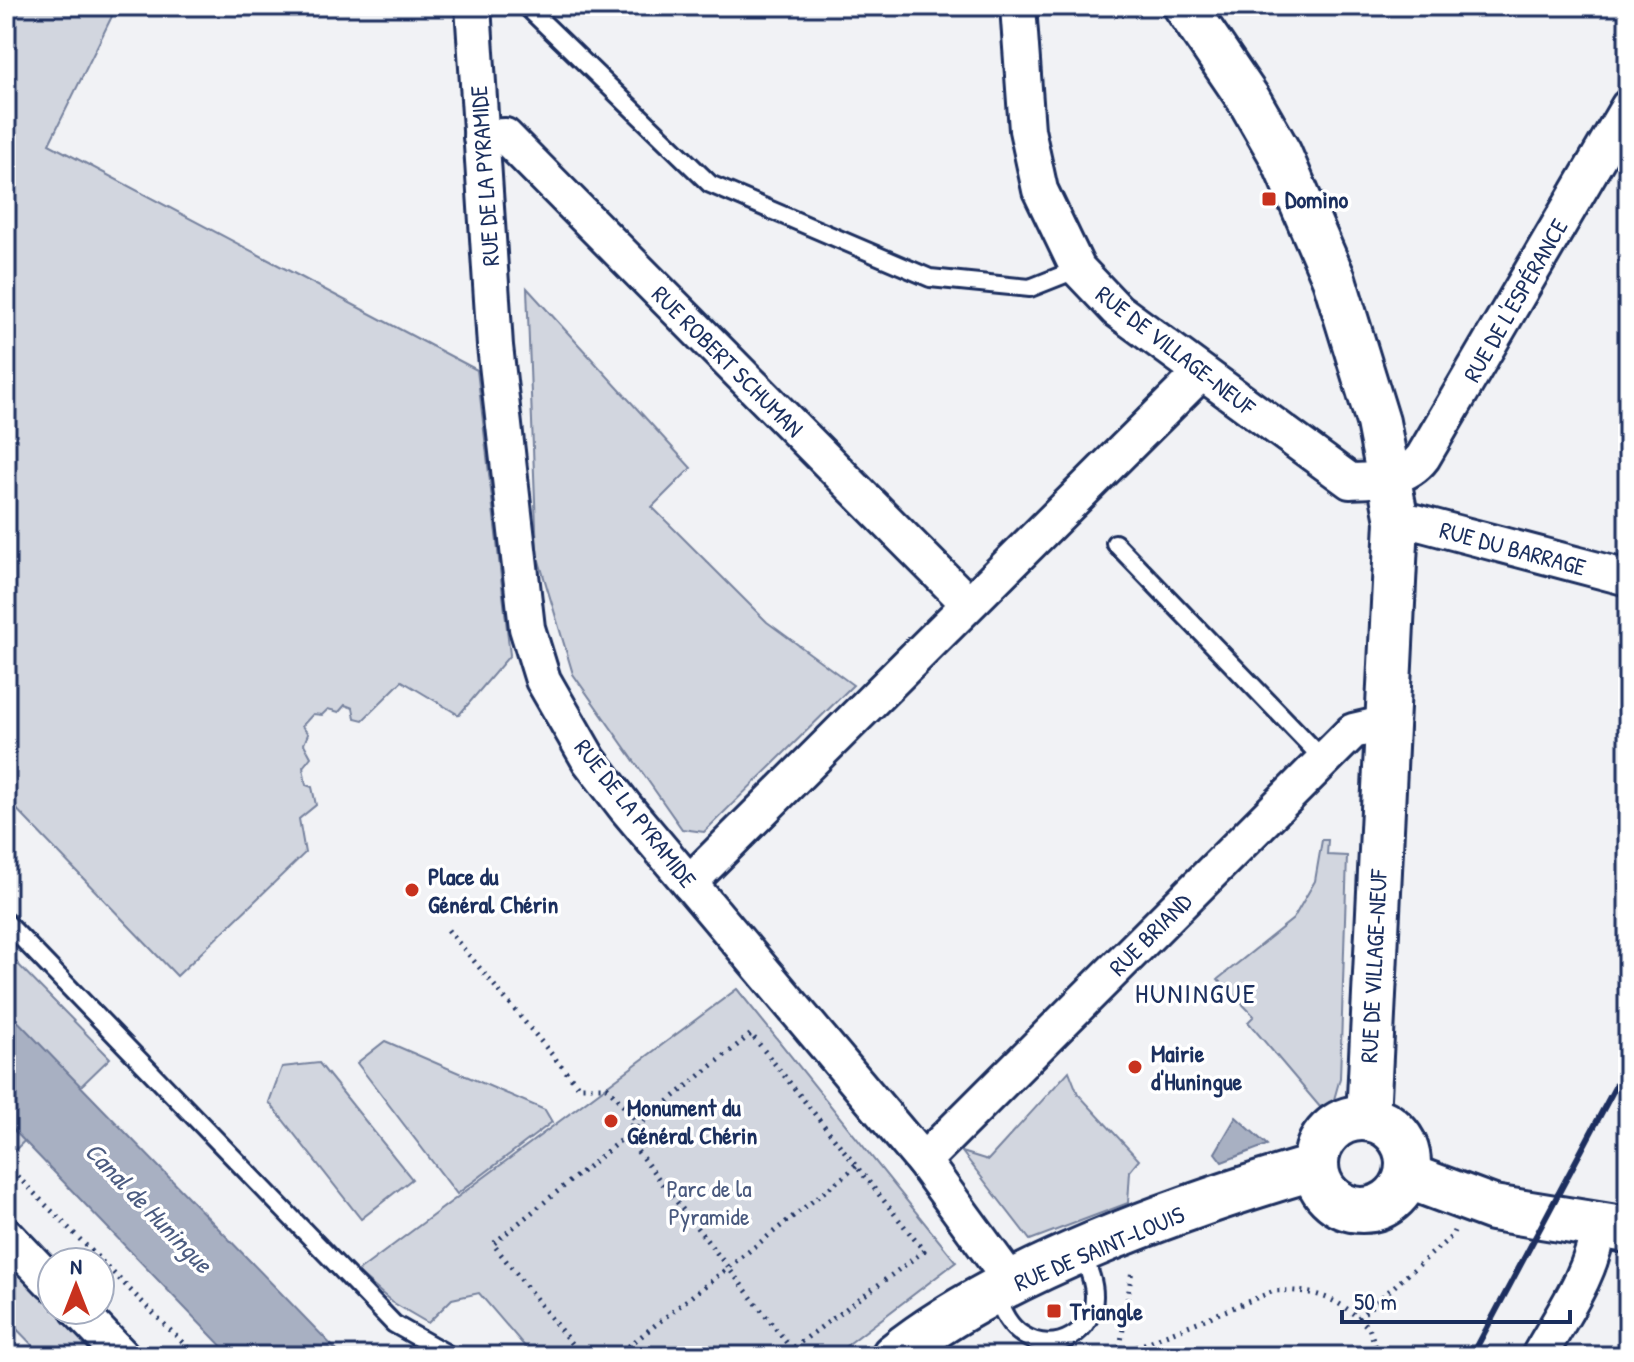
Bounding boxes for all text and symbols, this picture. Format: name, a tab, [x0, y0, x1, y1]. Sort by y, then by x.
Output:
street label: RUE DE LA PYRAMIDE	[462, 84, 506, 267]
place label: Domino	[1285, 183, 1349, 215]
marker: Domino	[1260, 190, 1278, 208]
street label: RUE DE L'ESPÉRANCE	[1455, 212, 1575, 387]
street label: RUE ROBERT SCHUMAN	[645, 278, 811, 444]
street label: RUE DE VILLAGE-NEUF	[1090, 278, 1263, 423]
street label: RUE DU BARRAGE	[1436, 513, 1590, 583]
street label: RUE DE LA PYRAMIDE	[568, 732, 704, 894]
place label: Place du Général Chérin	[428, 860, 558, 920]
street label: RUE DE VILLAGE-NEUF	[1352, 867, 1394, 1064]
marker: Place du Général Chérin	[403, 881, 421, 899]
street label: RUE BRIAND	[1102, 885, 1199, 982]
district label: HUNINGUE	[1135, 974, 1257, 1012]
place label: Mairie d'Huningue	[1151, 1037, 1242, 1098]
marker: Mairie d'Huningue	[1126, 1058, 1144, 1076]
place label: Monument du Général Chérin	[627, 1091, 757, 1151]
marker: Monument du Général Chérin	[602, 1112, 620, 1130]
water label: Canal de Huningue	[77, 1134, 222, 1282]
park label: Parc de la Pyramide	[666, 1172, 752, 1232]
street label: RUE DE SAINT-LOUIS	[1009, 1198, 1189, 1298]
north arrow	[36, 1246, 116, 1326]
text: N	[70, 1251, 82, 1281]
scale bar	[1342, 1274, 1570, 1324]
text: 50 m	[1354, 1285, 1397, 1317]
place label: Triangle	[1069, 1295, 1143, 1328]
marker: Triangle	[1045, 1302, 1063, 1320]

